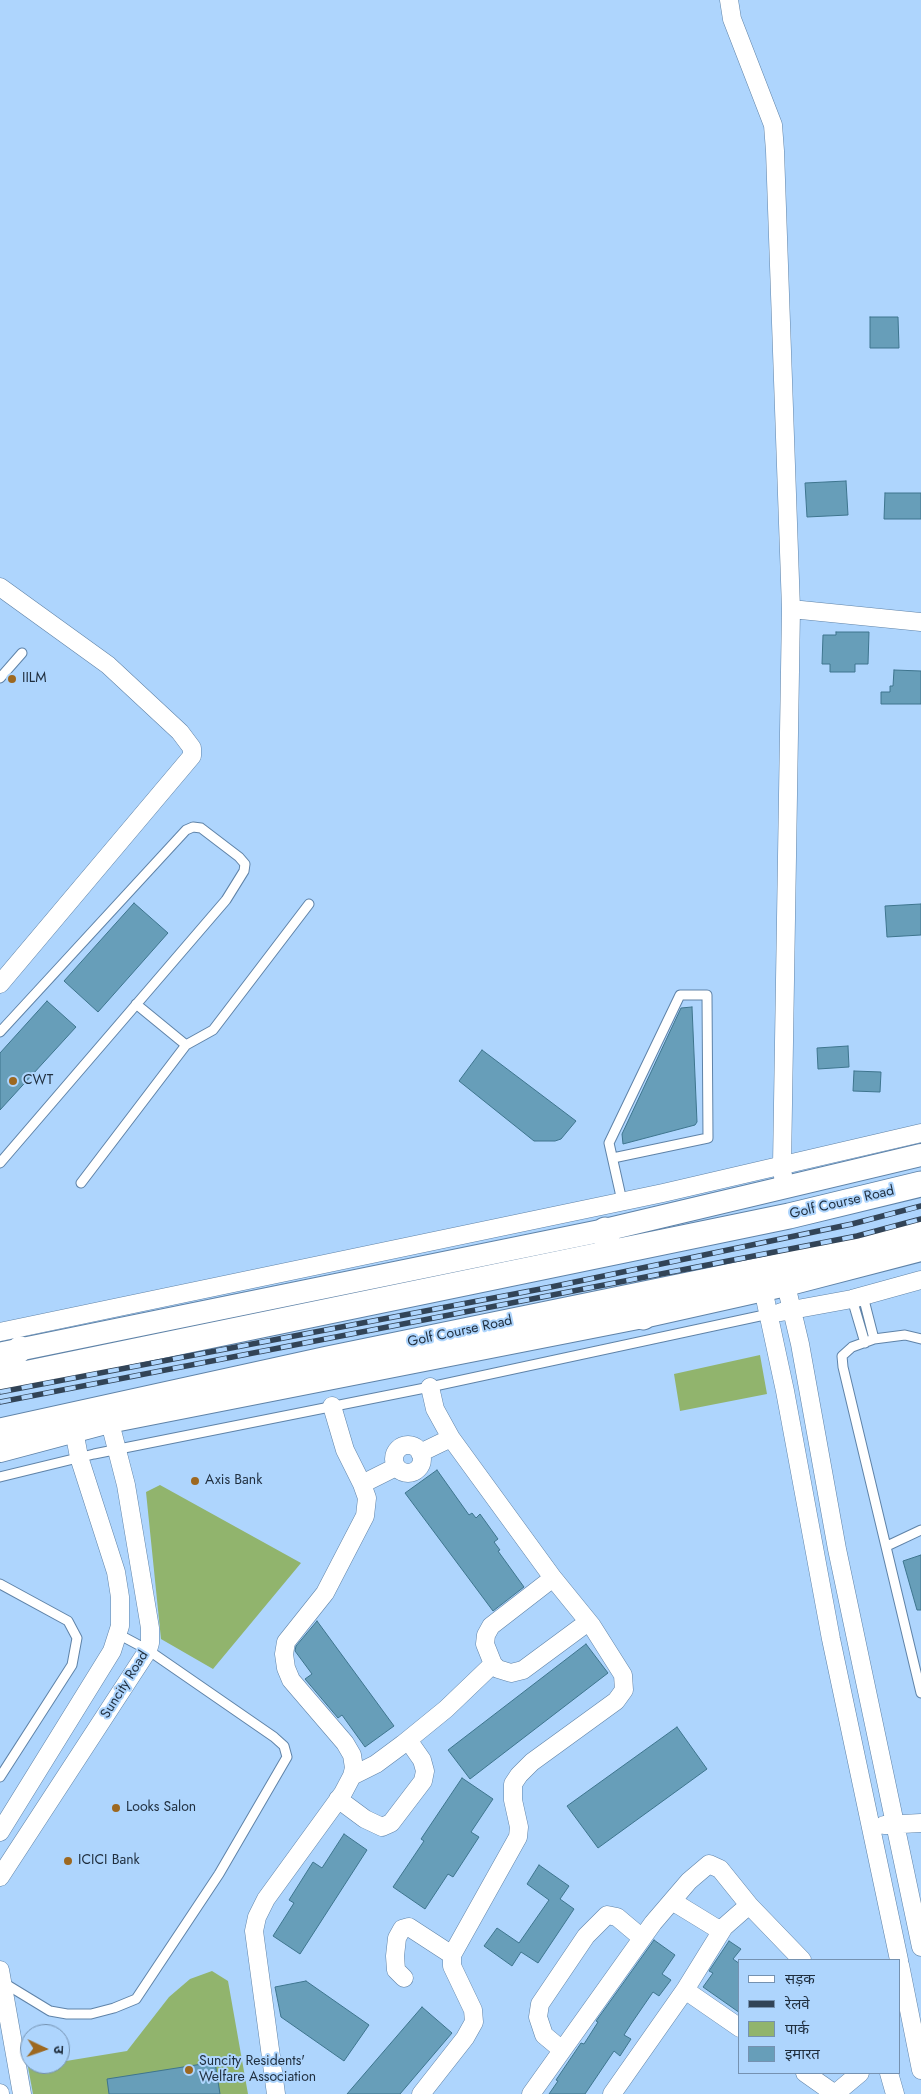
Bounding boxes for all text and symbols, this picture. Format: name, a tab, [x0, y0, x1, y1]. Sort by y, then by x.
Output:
place label: IILM	[22, 671, 46, 687]
marker: IILM	[6, 673, 18, 685]
place label: CWT	[23, 1073, 53, 1089]
marker: CWT	[7, 1075, 19, 1087]
street label: Golf Course Road	[788, 1183, 896, 1223]
street label: Golf Course Road	[406, 1313, 514, 1351]
place label: Axis Bank	[205, 1473, 262, 1489]
marker: Axis Bank	[189, 1475, 201, 1487]
street label: Suncity Road	[98, 1648, 152, 1722]
place label: Looks Salon	[126, 1800, 196, 1816]
marker: Looks Salon	[110, 1802, 122, 1814]
place label: ICICI Bank	[78, 1853, 140, 1869]
marker: ICICI Bank	[62, 1855, 74, 1867]
legend	[738, 1959, 901, 2074]
text: सड़क	[785, 1968, 815, 1990]
text: रेलवे	[785, 1993, 810, 2015]
text: पार्क	[785, 2018, 809, 2040]
north arrow	[20, 2024, 70, 2074]
text: इमारत	[785, 2043, 820, 2065]
text: उ	[49, 2045, 69, 2054]
place label: Suncity Residents' Welfare Association	[199, 2054, 316, 2086]
marker: Suncity Residents' Welfare Association	[183, 2064, 195, 2076]

